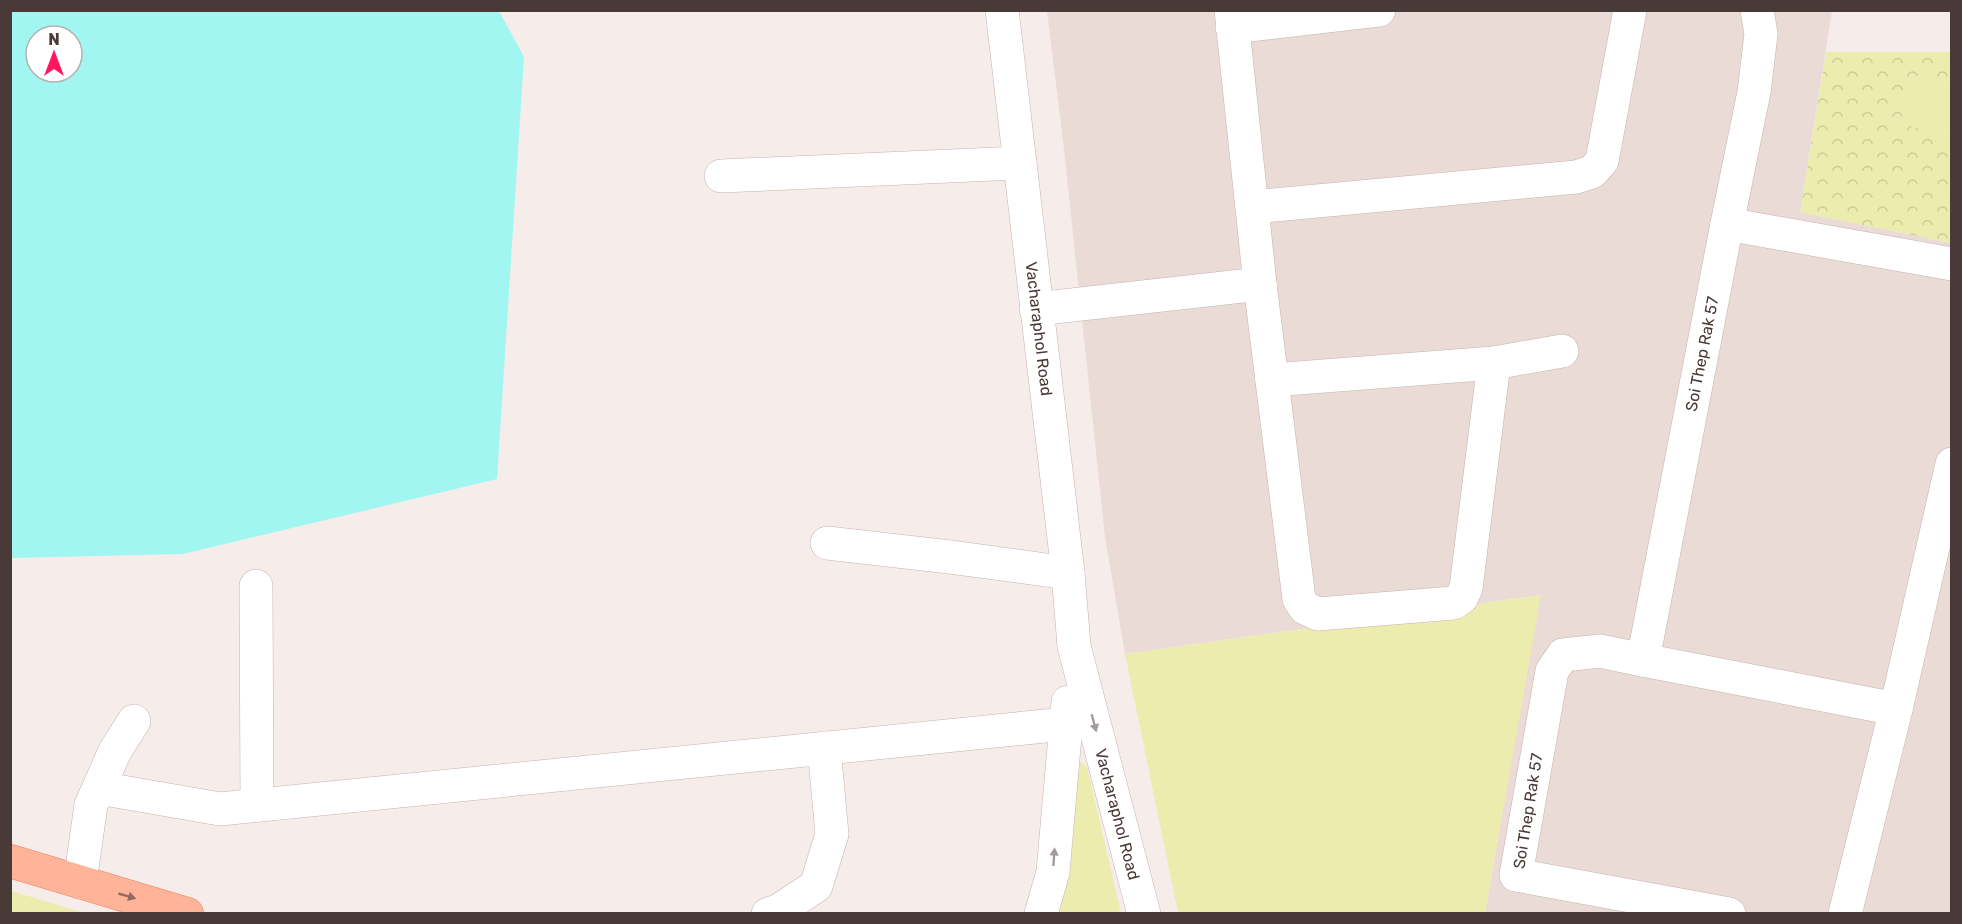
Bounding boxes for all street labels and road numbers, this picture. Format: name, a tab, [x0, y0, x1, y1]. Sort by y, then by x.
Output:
street label: Vacharaphol Road	[1022, 261, 1057, 397]
street label: Soi Thep Rak 57	[1682, 295, 1722, 413]
street label: Vacharaphol Road	[1092, 747, 1144, 882]
street label: Soi Thep Rak 57	[1509, 752, 1547, 870]

